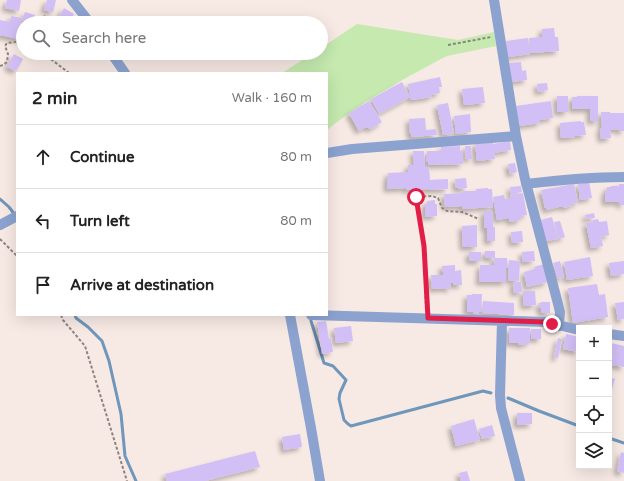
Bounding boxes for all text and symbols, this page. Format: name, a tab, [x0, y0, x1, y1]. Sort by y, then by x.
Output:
search box	[16, 16, 328, 60]
icon: search	[30, 27, 52, 49]
text: Search here	[62, 29, 146, 47]
text: 2 min	[32, 88, 77, 109]
text: Walk · 160 m	[232, 90, 312, 106]
icon: ahead	[32, 146, 54, 168]
text: Continue	[70, 148, 134, 166]
text: 80 m	[280, 149, 312, 165]
route start	[407, 188, 425, 206]
icon: left	[32, 210, 54, 232]
text: Turn left	[70, 212, 130, 230]
text: 80 m	[280, 213, 312, 229]
icon: arrive	[32, 274, 54, 296]
text: Arrive at destination	[70, 276, 214, 294]
route end	[543, 315, 561, 333]
map controls	[576, 325, 612, 469]
button: +	[576, 325, 612, 361]
button: −	[576, 361, 612, 397]
button: locate	[576, 397, 612, 433]
button: layers	[576, 433, 612, 469]

